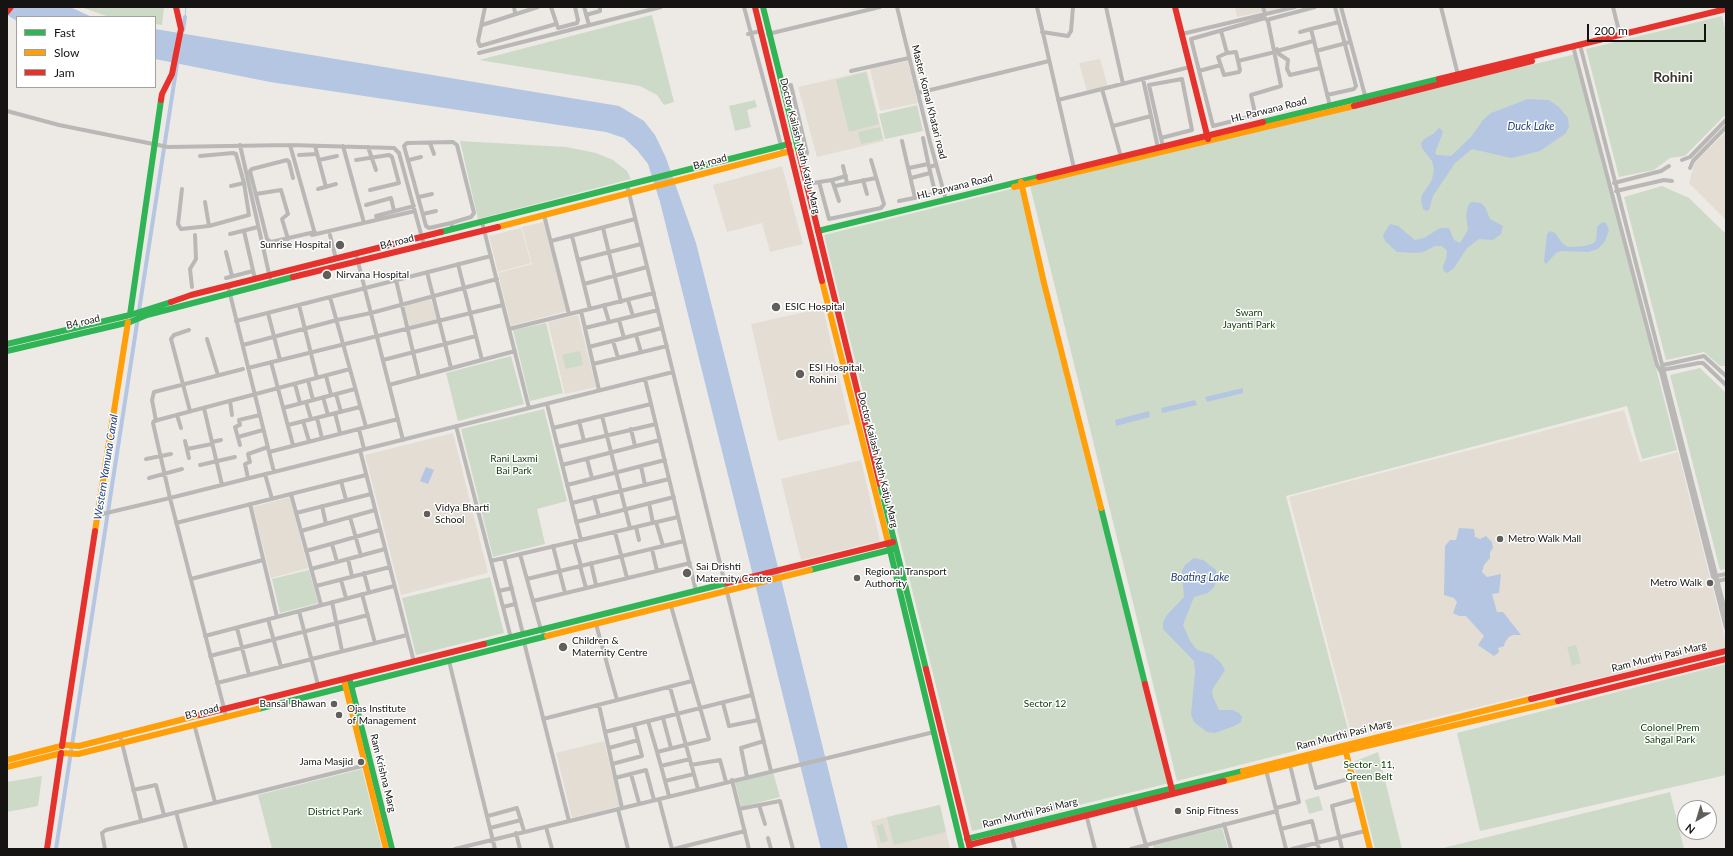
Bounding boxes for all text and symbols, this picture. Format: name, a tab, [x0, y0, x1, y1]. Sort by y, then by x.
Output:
legend	[16, 16, 156, 88]
scale bar	[1589, 16, 1708, 42]
text: 200 m	[1594, 23, 1628, 38]
text: Fast	[54, 25, 75, 40]
street label: Master Komal Khatari road	[909, 44, 949, 160]
text: Slow	[54, 45, 79, 60]
text: Jam	[54, 65, 75, 80]
district label: Rohini	[1653, 69, 1693, 85]
street label: Doctor Kailash Nath Katju Marg	[777, 77, 823, 215]
street label: HL Parwana Road	[1230, 95, 1308, 125]
water label: Duck Lake	[1507, 119, 1555, 133]
street label: B4 road	[692, 152, 728, 172]
street label: HL Parwana Road	[916, 172, 994, 202]
street label: B4 road	[379, 232, 415, 252]
place label: Sunrise Hospital	[260, 239, 331, 251]
marker: Sunrise Hospital	[334, 239, 346, 251]
marker: Nirvana Hospital	[321, 269, 333, 281]
place label: Nirvana Hospital	[336, 269, 409, 281]
marker: ESIC Hospital	[770, 301, 782, 313]
place label: ESIC Hospital	[785, 301, 845, 313]
park label: Swarn Jayanti Park	[1223, 307, 1275, 330]
street label: B4 road	[65, 312, 101, 332]
place label: ESI Hospital, Rohini	[809, 362, 864, 386]
marker: ESI Hospital, Rohini	[794, 368, 806, 380]
street label: Doctor Kailash Nath Katju Marg	[855, 391, 901, 529]
water label: Western Yamuna Canal	[91, 413, 121, 521]
park label: Rani Laxmi Bai Park	[490, 453, 538, 476]
place label: Vidya Bharti School	[435, 502, 489, 526]
marker: Vidya Bharti School	[422, 509, 432, 519]
place label: Metro Walk Mall	[1508, 533, 1581, 545]
marker: Metro Walk Mall	[1495, 534, 1505, 544]
place label: Sai Drishti Maternity Centre	[696, 561, 771, 584]
place label: Regional Transport Authority	[865, 566, 947, 590]
marker: Sai Drishti Maternity Centre	[681, 567, 693, 579]
water label: Boating Lake	[1171, 570, 1229, 584]
marker: Regional Transport Authority	[852, 573, 862, 583]
place label: Metro Walk	[1650, 577, 1702, 589]
marker: Metro Walk	[1705, 578, 1715, 588]
place label: Children & Maternity Centre	[572, 635, 647, 658]
street label: Ram Murthi Pasi Marg	[1610, 639, 1708, 675]
marker: Children & Maternity Centre	[557, 641, 569, 653]
place label: Bansal Bhawan	[260, 698, 326, 710]
park label: Sector 12	[1024, 698, 1066, 710]
marker: Bansal Bhawan	[329, 699, 339, 709]
street label: B3 road	[184, 702, 220, 722]
place label: Ojas Institute of Management	[347, 703, 416, 726]
marker: Ojas Institute of Management	[334, 710, 344, 720]
street label: Ram Murthi Pasi Marg	[1295, 717, 1393, 753]
park label: Colonel Prem Sahgal Park	[1641, 722, 1699, 746]
street label: Ram Krishna Marg	[367, 733, 399, 813]
place label: Jama Masjid	[299, 756, 353, 768]
marker: Jama Masjid	[356, 757, 366, 767]
park label: Sector - 11, Green Belt	[1343, 759, 1395, 782]
street label: Ram Murthi Pasi Marg	[981, 795, 1079, 831]
north arrow	[1677, 800, 1717, 840]
place label: Snip Fitness	[1186, 805, 1239, 817]
park label: District Park	[308, 806, 362, 818]
marker: Snip Fitness	[1173, 806, 1183, 816]
text: N	[1683, 821, 1697, 837]

